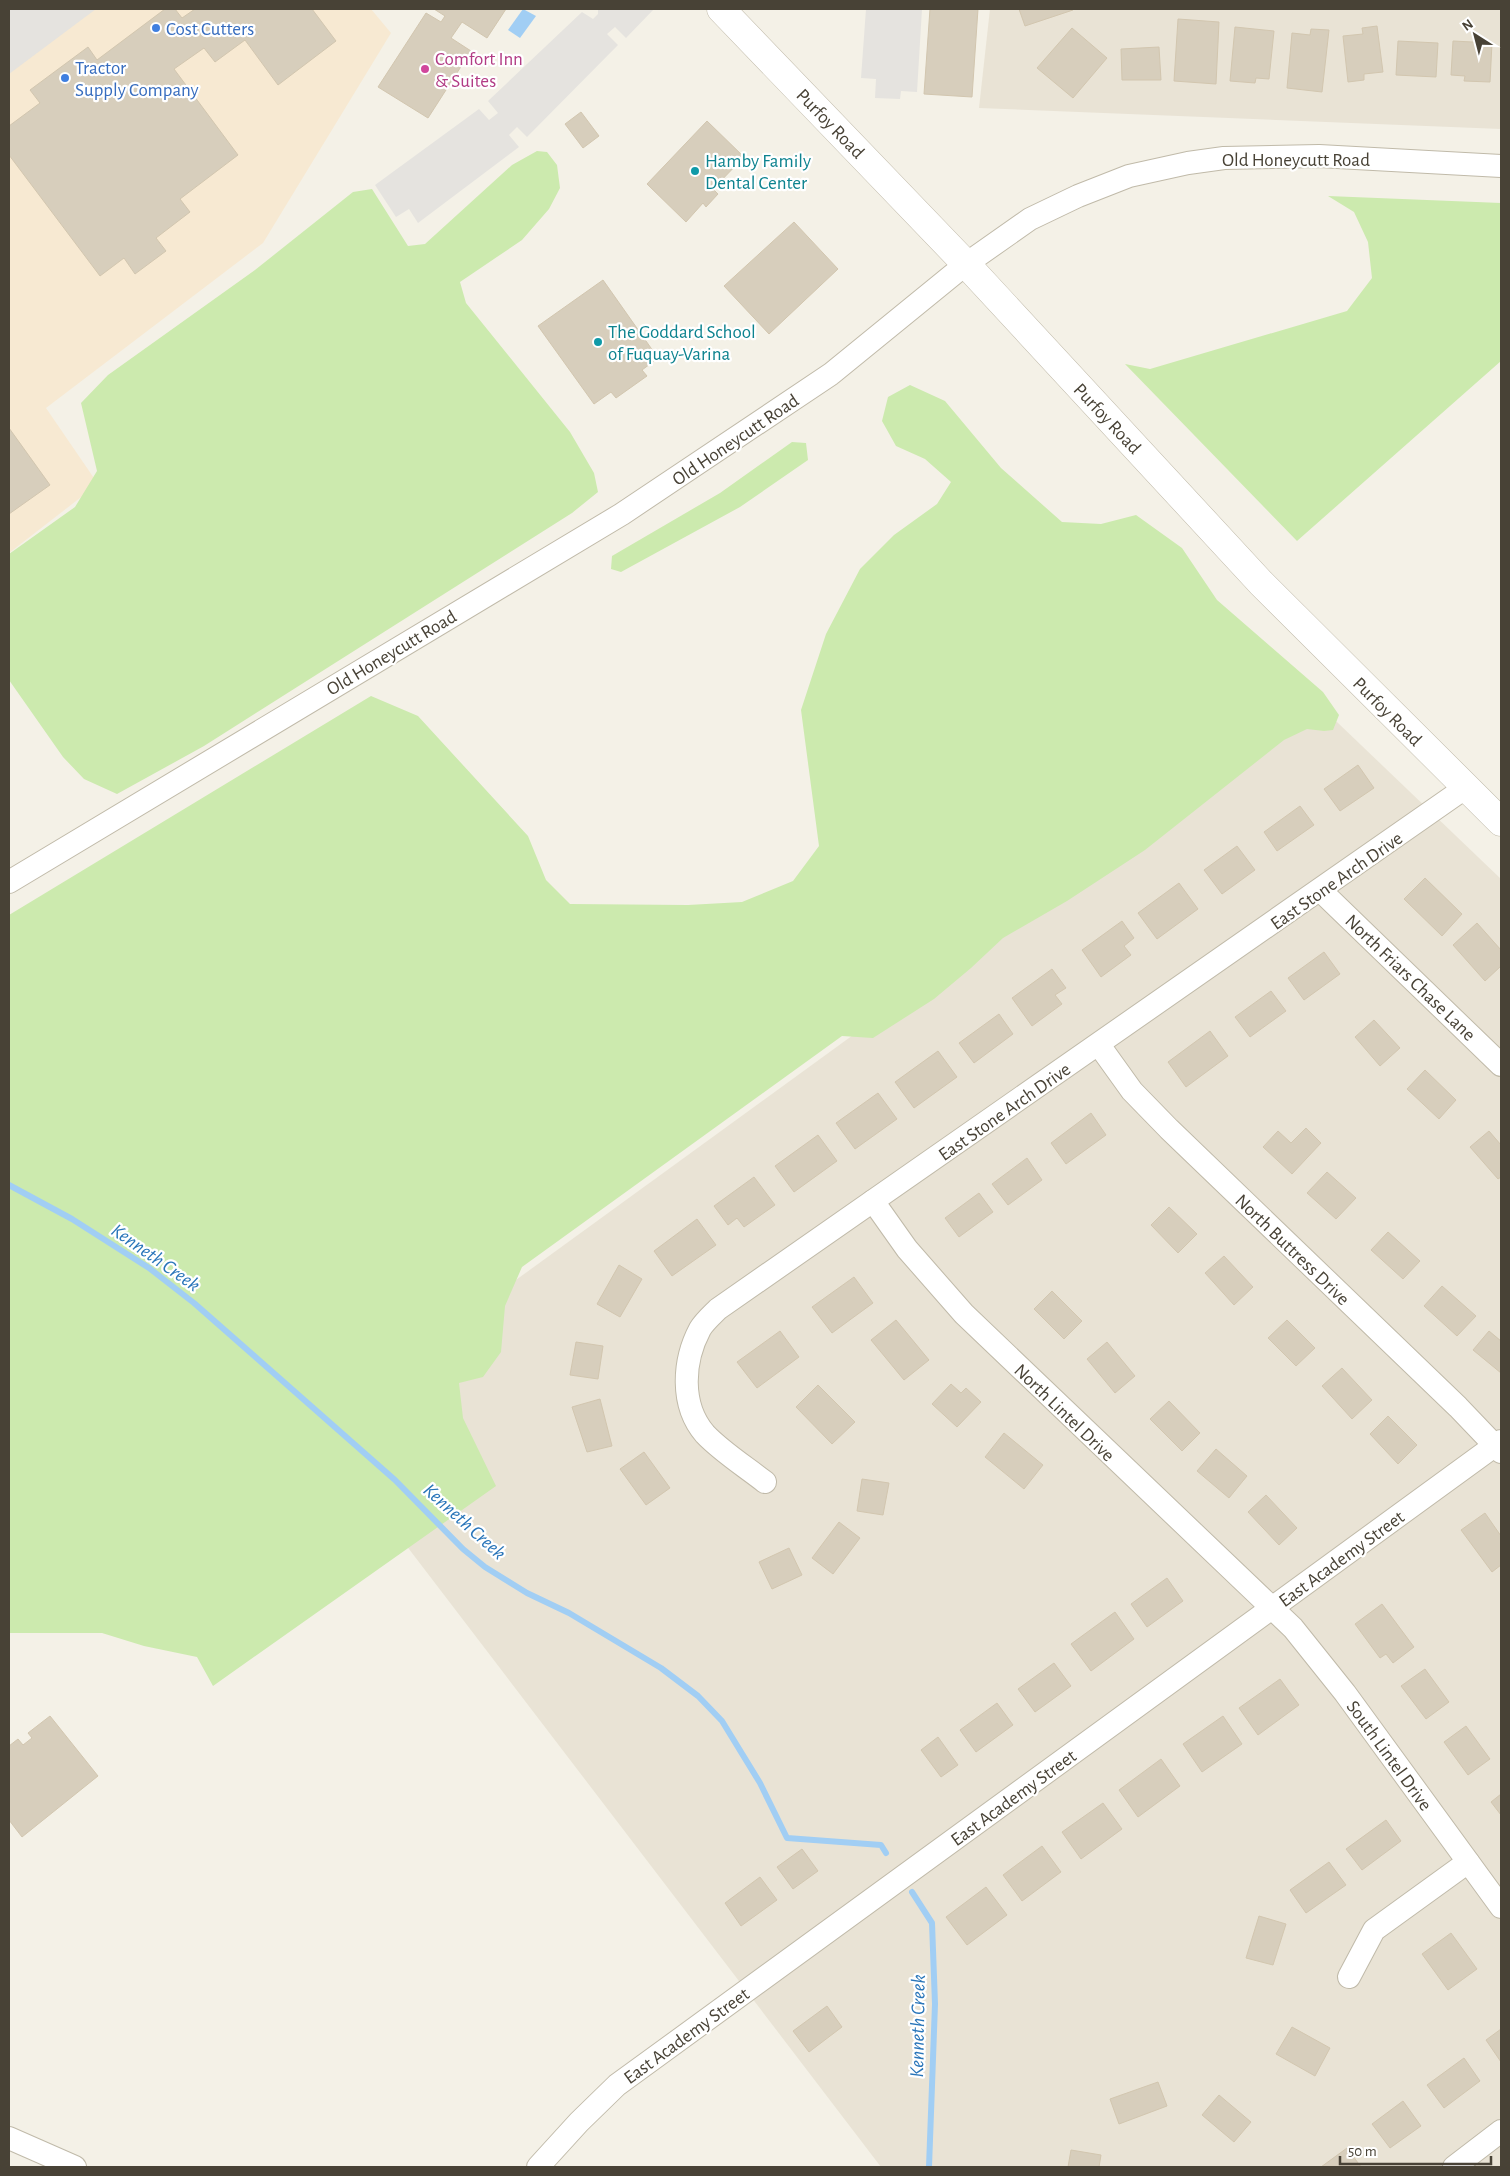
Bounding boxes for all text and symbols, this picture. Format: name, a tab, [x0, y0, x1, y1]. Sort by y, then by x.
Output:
north arrow	[1450, 10, 1500, 60]
text: N	[1460, 17, 1476, 34]
place label: Cost Cutters	[166, 20, 254, 39]
marker: Cost Cutters	[150, 22, 162, 34]
place label: Comfort Inn & Suites	[435, 50, 523, 91]
place label: Tractor Supply Company	[75, 59, 199, 100]
marker: Comfort Inn & Suites	[419, 63, 431, 75]
marker: Tractor Supply Company	[59, 72, 71, 84]
street label: Purfoy Road	[792, 86, 868, 163]
street label: Old Honeycutt Road	[1222, 151, 1370, 170]
place label: Hamby Family Dental Center	[705, 152, 811, 193]
marker: Hamby Family Dental Center	[689, 165, 701, 177]
place label: The Goddard School of Fuquay-Varina	[608, 323, 756, 364]
marker: The Goddard School of Fuquay-Varina	[592, 336, 604, 348]
street label: Purfoy Road	[1070, 380, 1144, 458]
street label: Old Honeycutt Road	[669, 391, 803, 489]
street label: Old Honeycutt Road	[323, 607, 460, 700]
street label: Purfoy Road	[1349, 674, 1425, 750]
street label: East Stone Arch Drive	[1267, 829, 1406, 934]
street label: North Friars Chase Lane	[1341, 911, 1479, 1045]
street label: East Stone Arch Drive	[935, 1060, 1074, 1165]
street label: North Buttress Drive	[1231, 1191, 1353, 1309]
water label: Kenneth Creek	[107, 1220, 203, 1296]
street label: North Lintel Drive	[1010, 1361, 1118, 1465]
water label: Kenneth Creek	[419, 1480, 509, 1564]
street label: East Academy Street	[1276, 1508, 1408, 1611]
street label: South Lintel Drive	[1343, 1697, 1435, 1814]
street label: East Academy Street	[948, 1747, 1080, 1850]
water label: Kenneth Creek	[907, 1974, 929, 2078]
street label: East Academy Street	[621, 1985, 753, 2088]
scale bar	[1340, 2134, 1491, 2166]
text: 50 m	[1348, 2144, 1377, 2159]

